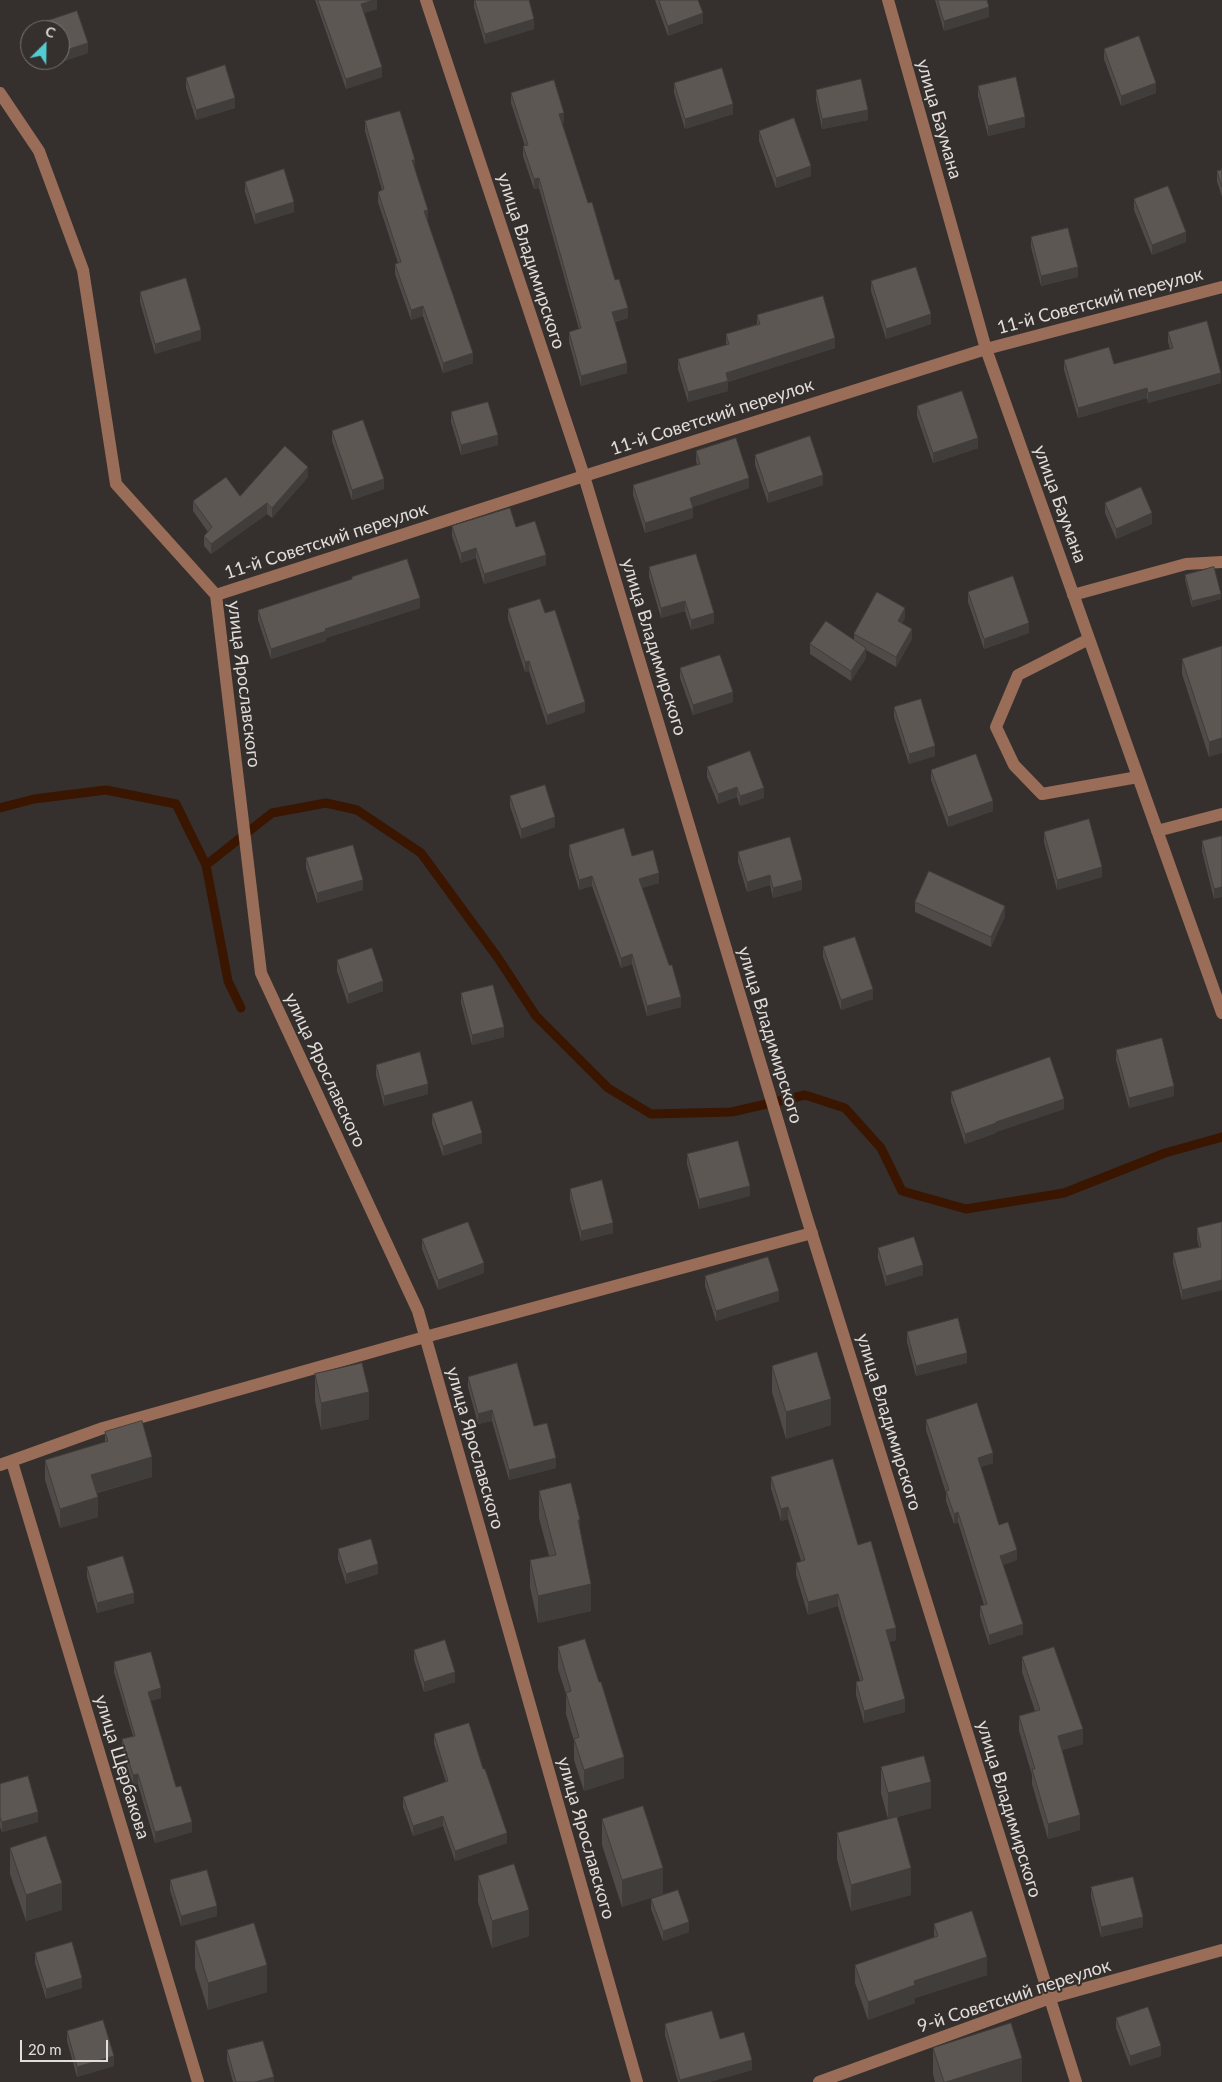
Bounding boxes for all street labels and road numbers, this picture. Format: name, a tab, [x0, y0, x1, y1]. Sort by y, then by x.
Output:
street label: улица Баумана	[912, 57, 966, 181]
street label: улица Владимирского	[492, 170, 570, 352]
street label: 11-й Советский переулок	[995, 263, 1205, 339]
street label: 11-й Советский переулок	[608, 374, 816, 460]
street label: улица Баумана	[1029, 442, 1091, 566]
street label: 11-й Советский переулок	[222, 498, 430, 584]
street label: улица Владимирского	[617, 556, 691, 738]
street label: улица Ярославского	[223, 599, 265, 769]
street label: улица Владимирского	[733, 944, 807, 1126]
street label: улица Ярославского	[280, 989, 370, 1151]
street label: улица Владимирского	[852, 1331, 926, 1513]
street label: улица Ярославского	[441, 1364, 509, 1532]
street label: улица Щербакова	[90, 1692, 154, 1842]
street label: улица Владимирского	[972, 1718, 1046, 1900]
street label: улица Ярославского	[552, 1754, 620, 1922]
street label: 9-й Советский переулок	[915, 1955, 1113, 2037]

